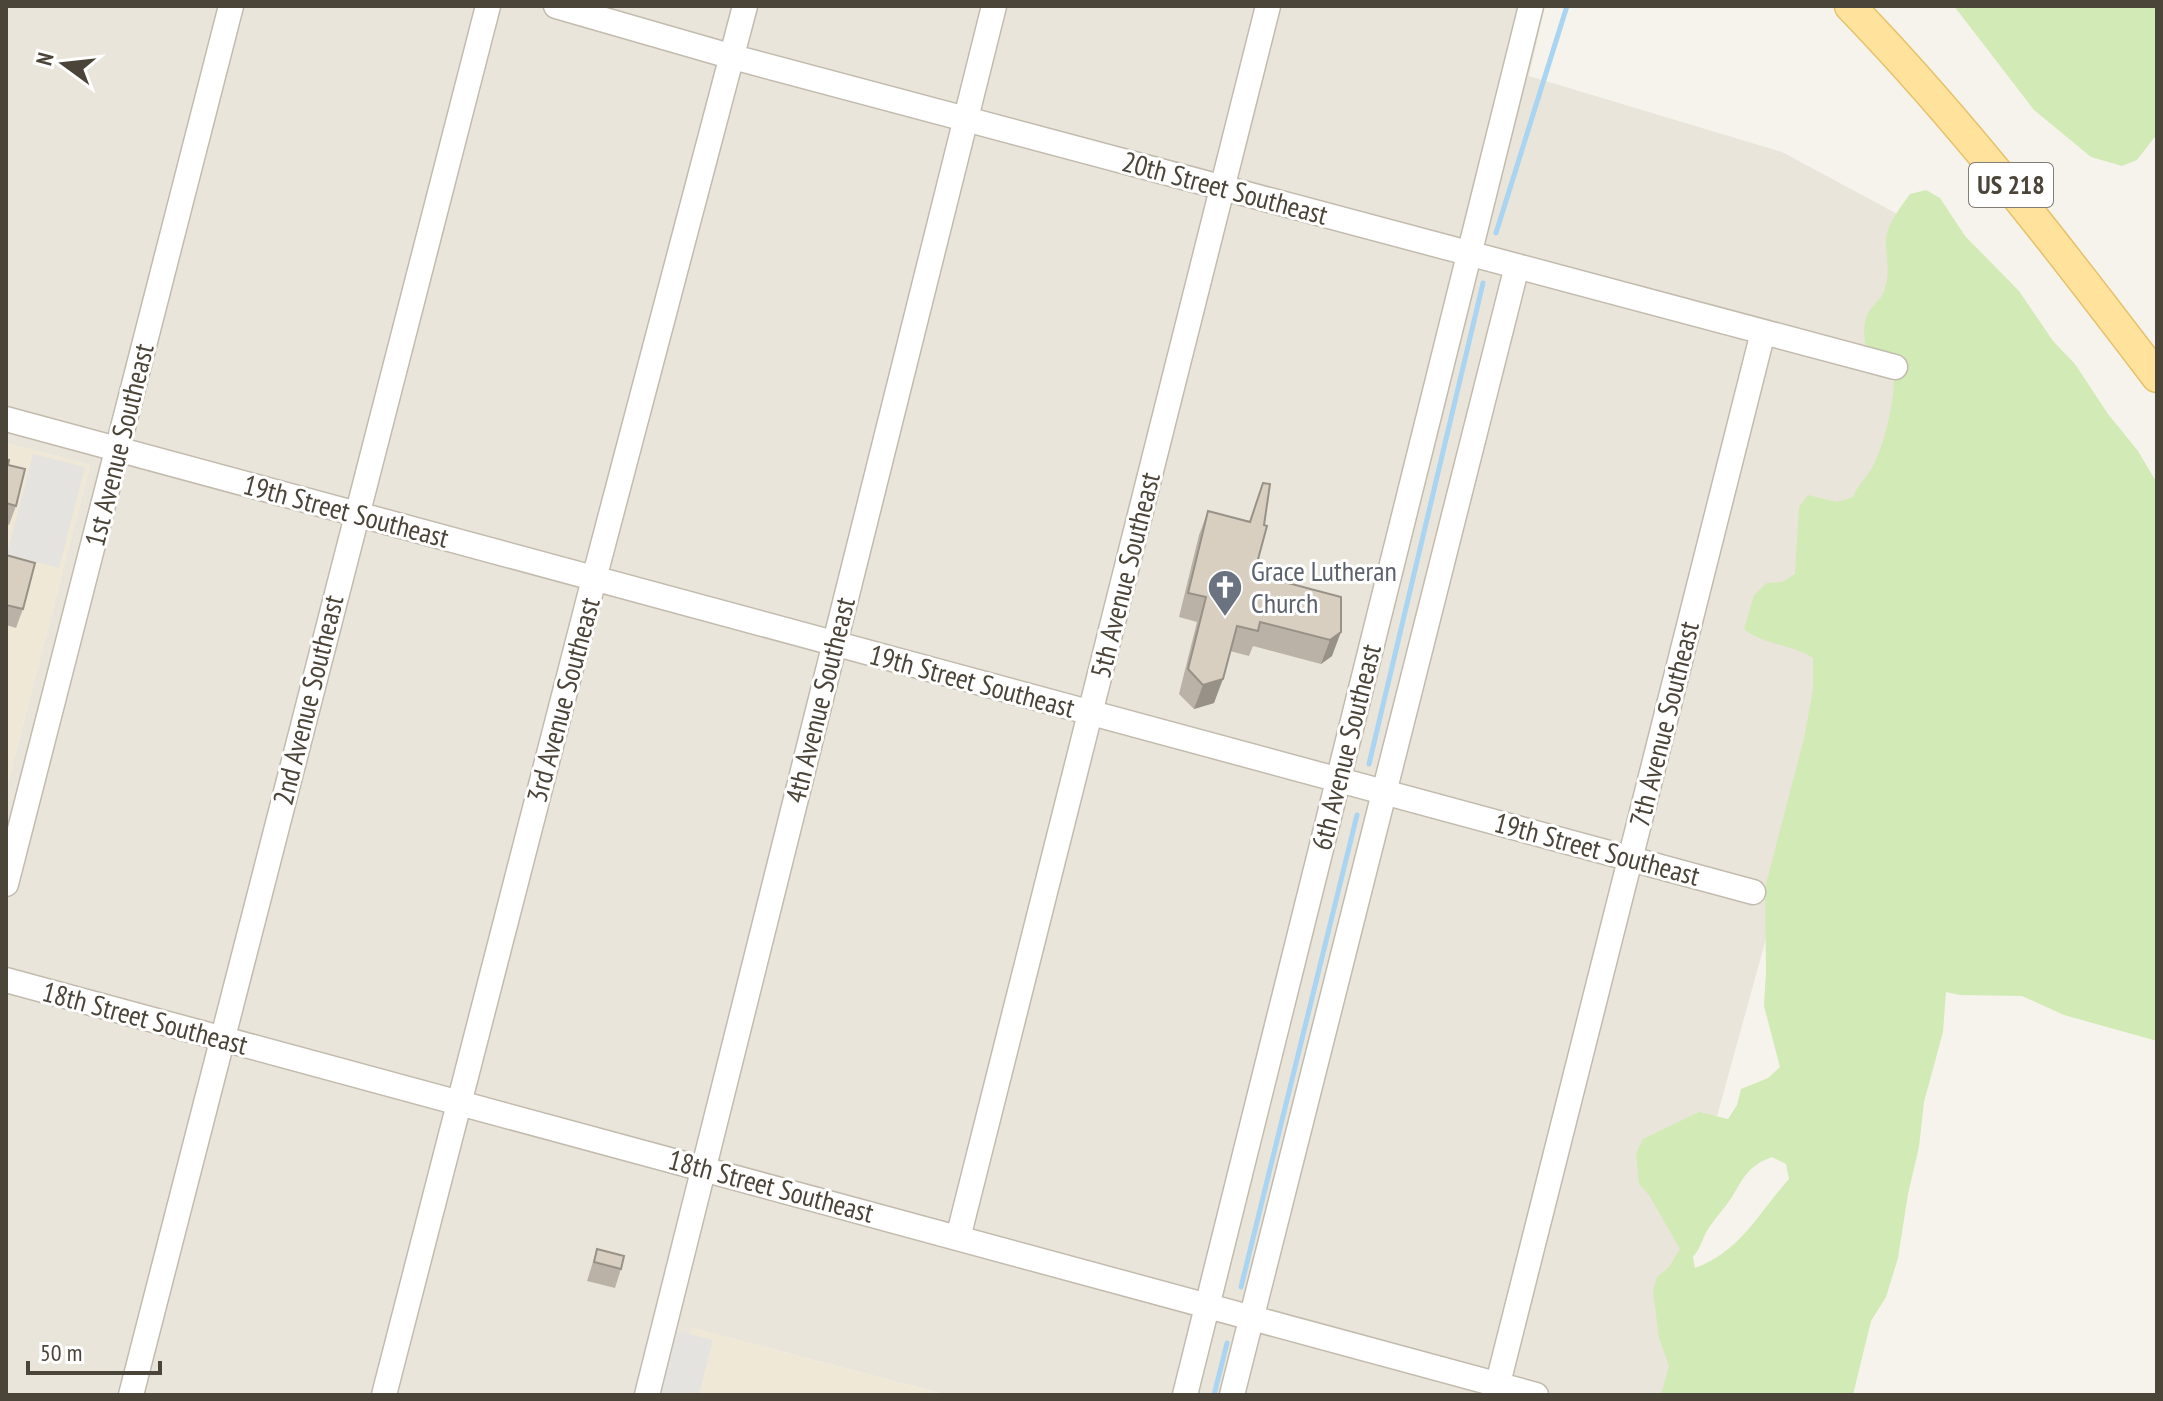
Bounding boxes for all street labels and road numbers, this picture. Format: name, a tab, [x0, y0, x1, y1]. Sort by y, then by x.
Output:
street label: 20th Street Southeast	[1118, 142, 1332, 233]
road number: US 218	[1969, 163, 2053, 207]
street label: 1st Avenue Southeast	[75, 339, 162, 550]
street label: 19th Street Southeast	[239, 465, 453, 556]
street label: 5th Avenue Southeast	[1081, 468, 1168, 682]
street label: 2nd Avenue Southeast	[264, 591, 352, 809]
street label: 3rd Avenue Southeast	[517, 593, 608, 806]
street label: 4th Avenue Southeast	[776, 593, 863, 807]
street label: 7th Avenue Southeast	[1620, 617, 1707, 830]
street label: 19th Street Southeast	[865, 635, 1079, 726]
street label: 6th Avenue Southeast	[1302, 640, 1389, 854]
street label: 19th Street Southeast	[1490, 803, 1704, 894]
street label: 18th Street Southeast	[38, 972, 252, 1063]
street label: 18th Street Southeast	[664, 1140, 878, 1231]

